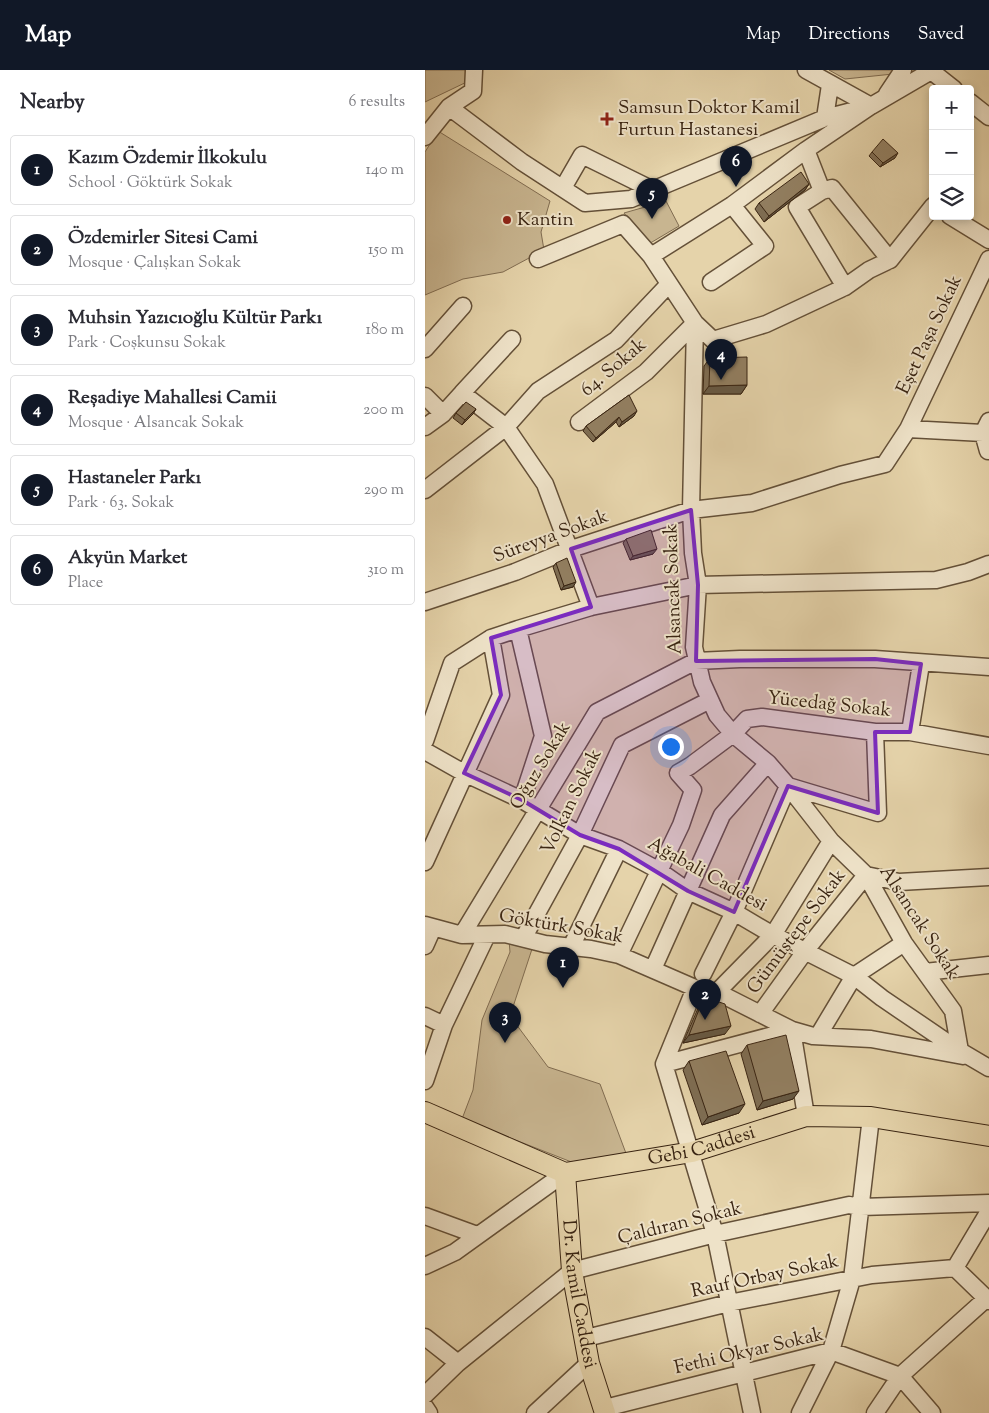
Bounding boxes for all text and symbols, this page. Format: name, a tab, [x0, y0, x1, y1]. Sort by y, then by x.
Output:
text: Map	[25, 18, 71, 52]
text: Map	[746, 22, 781, 48]
text: Directions	[809, 22, 890, 48]
text: Saved	[918, 22, 964, 48]
map controls	[929, 85, 974, 220]
button: +	[929, 85, 974, 130]
text: Nearby	[20, 88, 85, 118]
text: 6 results	[349, 91, 405, 114]
place label: Samsun Doktor Kamil Furtun Hastanesi	[618, 95, 800, 144]
marker: Samsun Doktor Kamil Furtun Hastanesi	[600, 112, 614, 126]
button: −	[929, 130, 974, 175]
text: Kazım Özdemir İlkokulu	[68, 145, 267, 172]
pin: 6	[720, 146, 752, 187]
text: 1	[34, 159, 40, 182]
text: 140 m	[366, 159, 404, 182]
text: School · Göktürk Sokak	[68, 172, 233, 195]
button: layers	[929, 175, 974, 220]
pin: 5	[636, 178, 668, 219]
place label: Kantin	[517, 207, 574, 234]
marker: Kantin	[501, 214, 513, 226]
text: Özdemirler Sitesi Cami	[68, 225, 258, 252]
text: 2	[33, 239, 41, 262]
text: 150 m	[368, 239, 404, 262]
text: Mosque · Çalışkan Sokak	[68, 252, 241, 275]
street label: Eşet Paşa Sokak	[891, 270, 970, 399]
text: Muhsin Yazıcıoğlu Kültür Parkı	[68, 305, 322, 332]
text: 3	[34, 319, 40, 342]
text: 180 m	[365, 319, 404, 342]
text: Park · Coşkunsu Sokak	[68, 332, 226, 355]
street label: 64. Sokak	[575, 332, 653, 404]
pin: 4	[705, 339, 737, 380]
text: Reşadiye Mahallesi Camii	[68, 385, 277, 412]
text: 4	[33, 399, 41, 422]
text: 200 m	[363, 399, 404, 422]
text: Mosque · Alsancak Sokak	[68, 412, 244, 435]
text: Hastaneler Parkı	[68, 465, 201, 492]
text: 5	[34, 479, 40, 502]
text: 290 m	[364, 479, 404, 502]
text: Park · 63. Sokak	[68, 492, 174, 515]
street label: Süreyya Sokak	[490, 503, 613, 570]
street label: Alsancak Sokak	[658, 523, 690, 655]
text: Akyün Market	[68, 545, 187, 572]
text: 6	[33, 559, 41, 582]
text: 310 m	[367, 559, 404, 582]
text: Place	[68, 572, 103, 595]
street label: Yücedağ Sokak	[766, 685, 893, 725]
street label: Oğuz Sokak	[504, 716, 578, 815]
your location	[658, 734, 684, 760]
street label: Volkan Sokak	[535, 744, 610, 859]
street label: Ağabali Caddesi	[642, 831, 772, 919]
street label: Alsancak Sokak	[872, 861, 966, 986]
street label: Gümüştepe Sokak	[741, 863, 853, 1000]
street label: Göktürk Sokak	[497, 903, 626, 951]
pin: 1	[547, 947, 579, 988]
pin: 2	[689, 979, 721, 1020]
pin: 3	[489, 1002, 521, 1043]
street label: Gebi Caddesi	[646, 1119, 759, 1173]
street label: Çaldıran Sokak	[615, 1195, 746, 1252]
street label: Dr. Kamil Caddesi	[555, 1219, 603, 1372]
street label: Rauf Orbay Sokak	[689, 1248, 842, 1306]
street label: Fethi Okyar Sokak	[672, 1322, 827, 1382]

